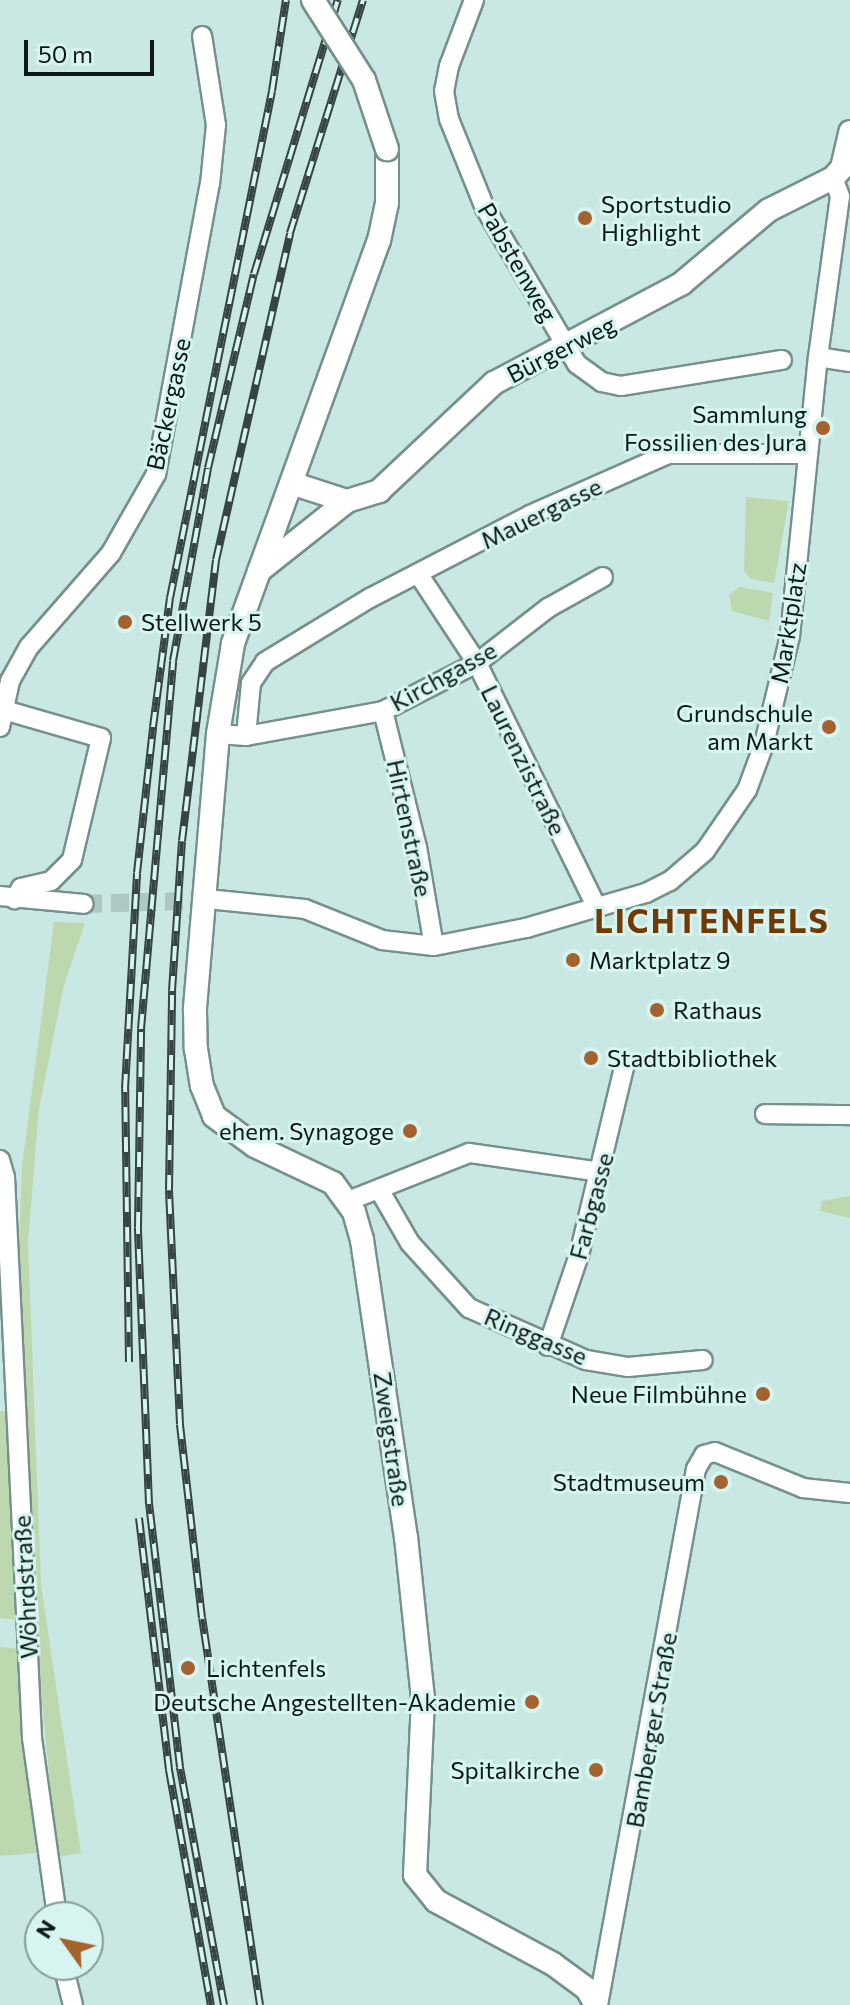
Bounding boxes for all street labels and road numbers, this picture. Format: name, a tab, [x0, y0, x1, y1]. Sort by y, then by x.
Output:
street label: Pabstenweg	[472, 197, 564, 327]
street label: Bürgerweg	[502, 309, 620, 389]
street label: Bäckergasse	[140, 335, 196, 473]
street label: Mauergasse	[476, 471, 606, 555]
street label: Marktplatz	[764, 560, 812, 686]
street label: Kirchgasse	[385, 635, 501, 717]
street label: Laurenzistraße	[475, 680, 573, 840]
street label: Hirtenstraße	[381, 757, 439, 899]
street label: Farbgasse	[563, 1149, 619, 1263]
street label: Ringgasse	[480, 1301, 592, 1371]
street label: Zweigstraße	[368, 1370, 416, 1508]
street label: Wöhrdstraße	[7, 1514, 43, 1660]
street label: Bamberger Straße	[620, 1630, 682, 1830]

